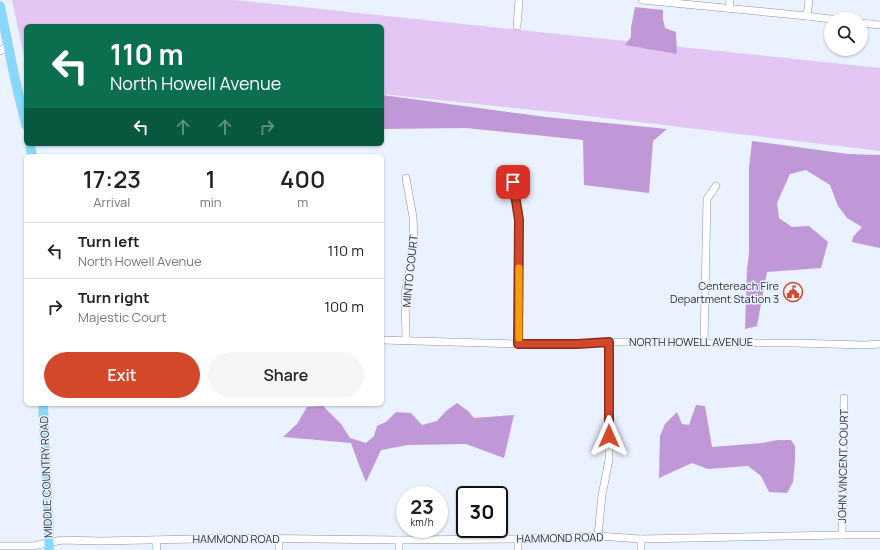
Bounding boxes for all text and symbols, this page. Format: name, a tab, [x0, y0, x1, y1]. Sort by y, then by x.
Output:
map controls	[824, 12, 868, 56]
button: search	[824, 12, 868, 56]
text: 110 m	[110, 35, 184, 73]
icon: left	[44, 40, 96, 92]
text: North Howell Avenue	[110, 71, 281, 95]
icon: left	[130, 116, 152, 138]
icon: ahead	[172, 116, 194, 138]
icon: ahead	[214, 116, 236, 138]
icon: right	[256, 116, 278, 138]
text: 17:23	[83, 162, 141, 195]
text: 1	[205, 162, 216, 195]
text: 400	[280, 162, 325, 195]
pin	[496, 165, 530, 199]
icon: arrive	[502, 171, 524, 193]
text: Arrival	[93, 193, 130, 211]
text: min	[200, 193, 221, 211]
text: m	[297, 193, 308, 211]
text: Turn left	[78, 231, 140, 252]
street label: MINTO COURT	[398, 233, 421, 308]
icon: left	[44, 240, 66, 262]
text: 110 m	[327, 240, 364, 261]
text: North Howell Avenue	[78, 252, 202, 270]
place label: Centereach Fire Department Station 3	[670, 278, 780, 306]
public building icon: Centereach Fire Department Station 3	[782, 281, 804, 303]
text: Turn right	[78, 287, 149, 308]
icon: right	[44, 296, 66, 318]
text: 100 m	[324, 296, 364, 317]
text: Majestic Court	[78, 308, 166, 326]
street label: NORTH HOWELL AVENUE	[629, 334, 753, 349]
button: Exit	[44, 352, 200, 398]
button: Share	[208, 352, 364, 398]
street label: JOHN VINCENT COURT	[834, 408, 851, 523]
position arrow	[588, 415, 630, 457]
street label: MIDDLE COUNTRY ROAD	[36, 416, 55, 538]
speed limit sign: 30	[456, 486, 508, 538]
text: 23	[410, 493, 434, 520]
text: km/h	[410, 515, 434, 529]
street label: HAMMOND ROAD	[516, 529, 604, 546]
street label: HAMMOND ROAD	[192, 531, 280, 546]

